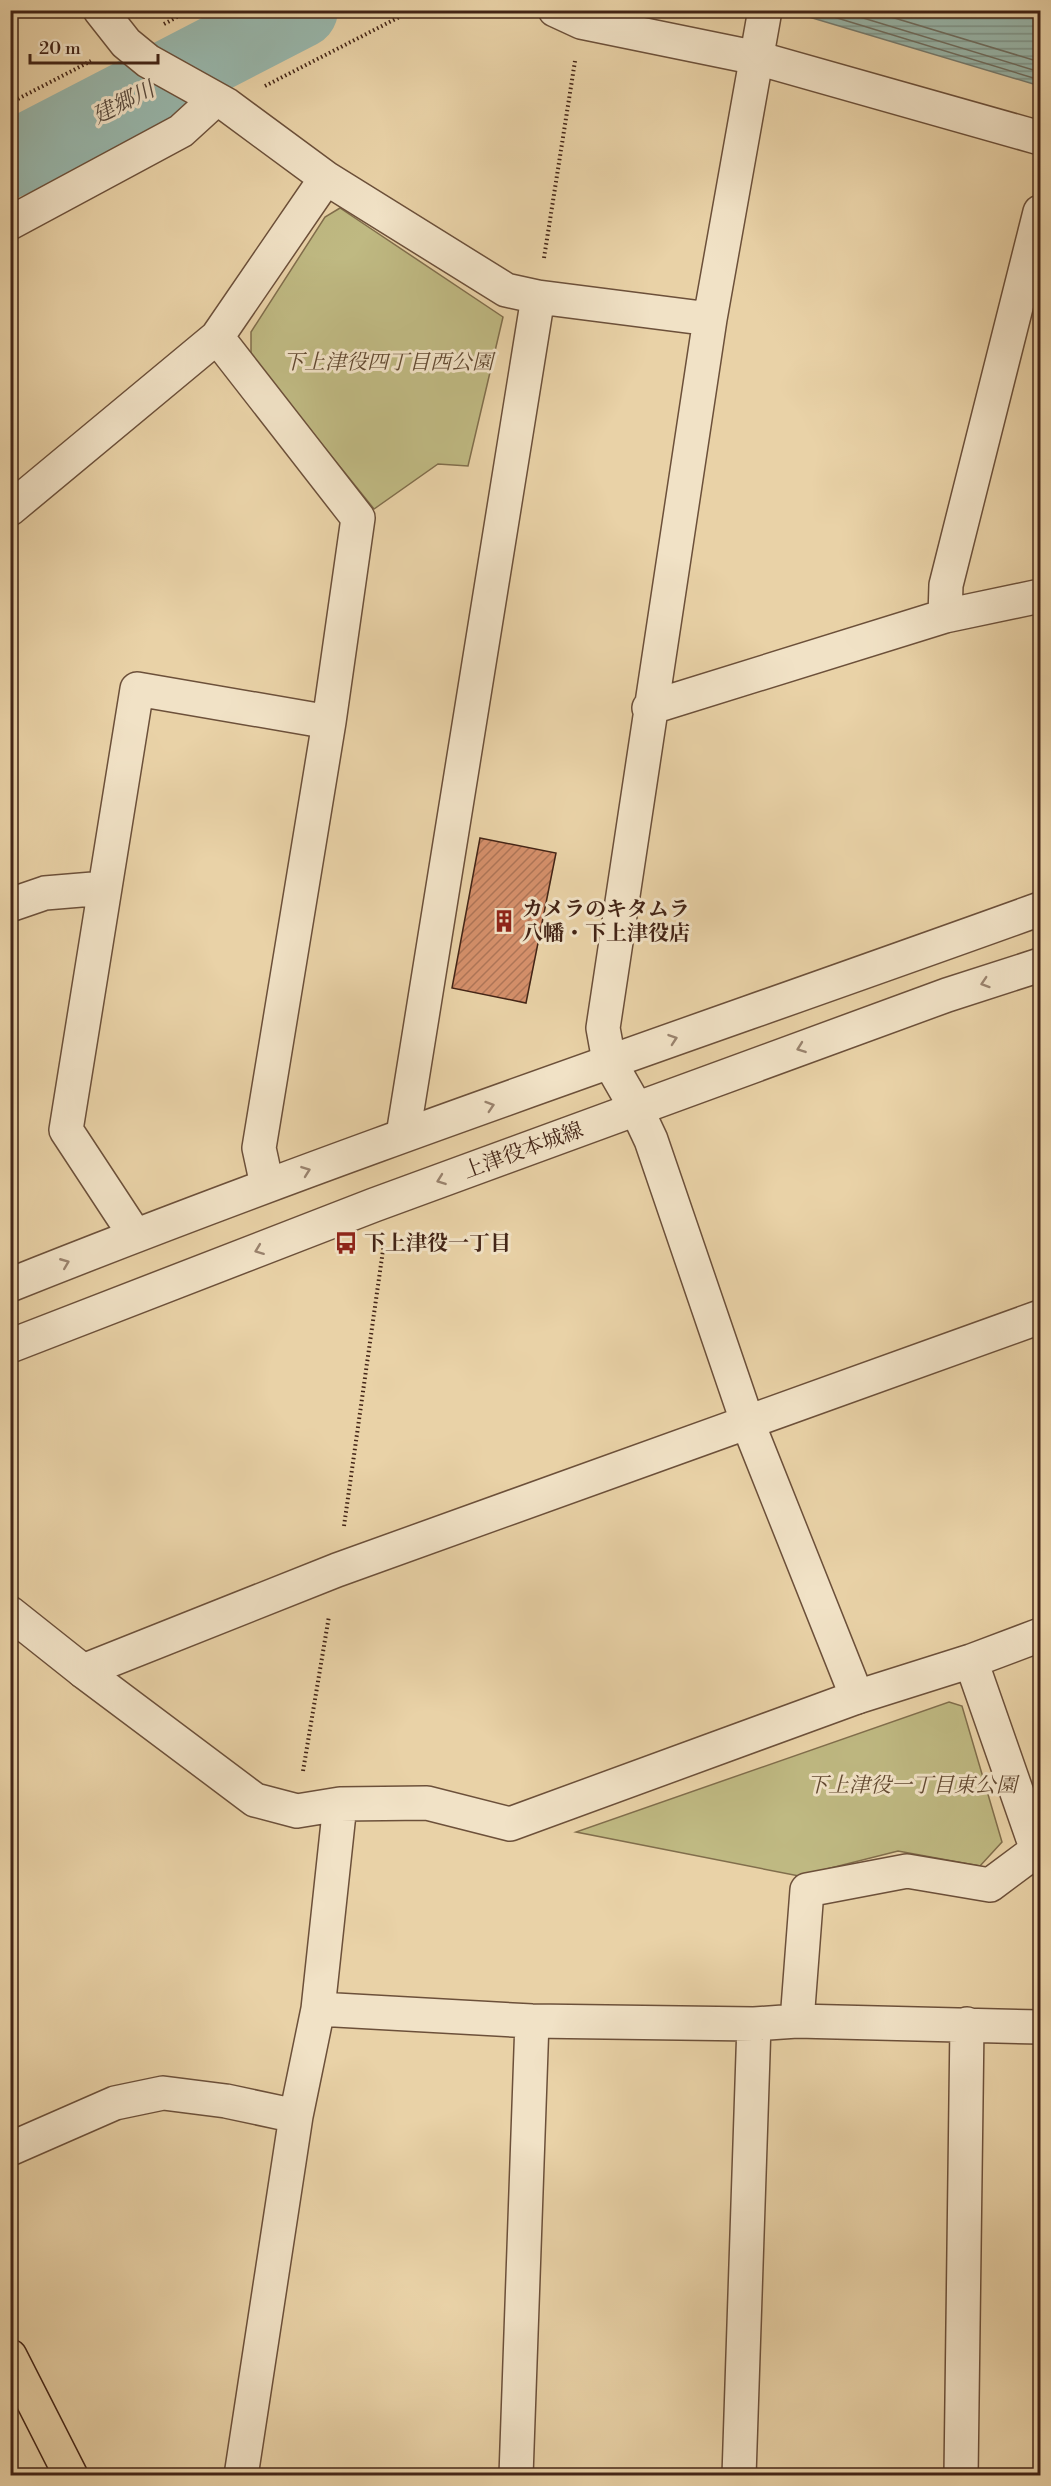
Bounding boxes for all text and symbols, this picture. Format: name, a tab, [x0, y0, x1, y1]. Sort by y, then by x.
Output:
scale bar	[30, 27, 158, 65]
text: 20 m	[39, 37, 81, 60]
water label: 建郷川	[88, 75, 161, 130]
park label: 下上津役四丁目西公園	[283, 350, 496, 376]
place label: カメラのキタムラ 八幡・下上津役店	[522, 897, 690, 947]
building icon: カメラのキタムラ 八幡・下上津役店	[491, 908, 517, 934]
one-way arrow	[980, 975, 991, 988]
one-way arrow	[667, 1033, 677, 1046]
one-way arrow	[796, 1041, 807, 1054]
one-way arrow	[484, 1101, 494, 1113]
street label: 上津役本城線	[460, 1117, 587, 1185]
one-way arrow	[300, 1166, 311, 1178]
one-way arrow	[436, 1173, 447, 1186]
bus stop icon: 下上津役一丁目	[333, 1230, 359, 1256]
place label: 下上津役一丁目	[364, 1231, 511, 1257]
one-way arrow	[254, 1243, 265, 1255]
one-way arrow	[59, 1258, 70, 1270]
park label: 下上津役一丁目東公園	[807, 1773, 1020, 1799]

